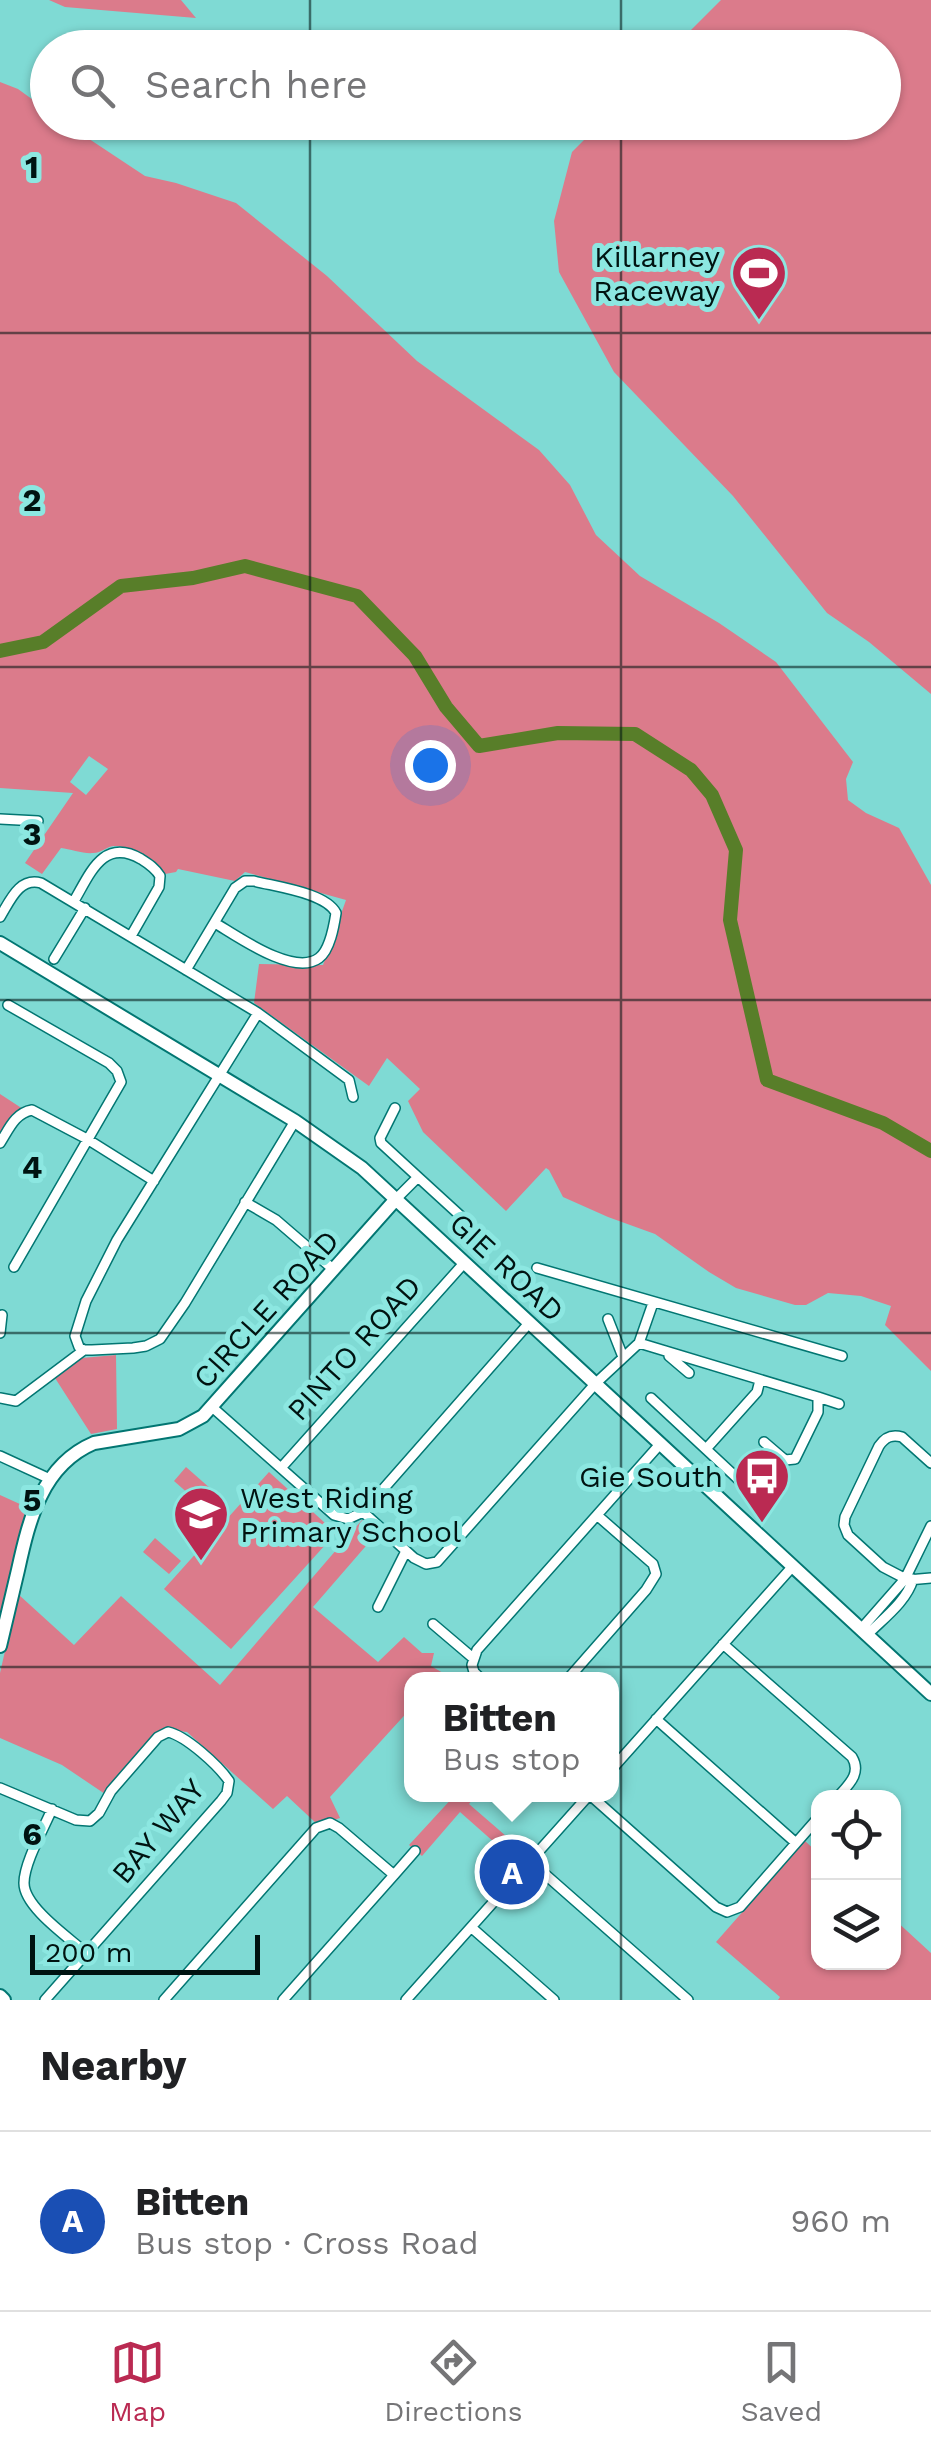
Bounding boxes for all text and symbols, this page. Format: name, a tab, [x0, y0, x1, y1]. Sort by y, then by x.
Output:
search box	[30, 30, 901, 140]
icon: search	[65, 58, 120, 113]
text: Search here	[145, 63, 368, 107]
text: 1	[25, 148, 39, 186]
place label: Killarney Raceway	[593, 239, 721, 308]
sports icon: Killarney Raceway	[729, 243, 789, 322]
text: 2	[22, 481, 42, 519]
your location	[405, 740, 456, 791]
text: 3	[23, 815, 41, 853]
text: 4	[22, 1148, 42, 1186]
street label: GIE ROAD	[443, 1205, 571, 1329]
street label: CIRCLE ROAD	[186, 1223, 346, 1395]
street label: PINTO ROAD	[280, 1269, 428, 1427]
bus stop icon: Gie South	[732, 1446, 792, 1525]
place label: Gie South	[579, 1459, 723, 1494]
place label: West Riding Primary School	[240, 1480, 461, 1549]
text: 5	[23, 1481, 41, 1519]
school or university icon: West Riding Primary School	[171, 1484, 231, 1563]
popup	[404, 1672, 619, 1802]
text: Bitten	[443, 1696, 557, 1740]
text: Bus stop	[443, 1740, 580, 1778]
street label: BAY WAY	[104, 1772, 212, 1890]
map controls	[811, 1790, 901, 1970]
button: locate	[811, 1790, 901, 1880]
text: 6	[22, 1815, 42, 1853]
pin: A	[480, 1834, 544, 1910]
button: layers	[811, 1880, 901, 1970]
scale bar	[30, 1930, 260, 1974]
text: 200 m	[45, 1936, 132, 1969]
text: Nearby	[40, 2041, 187, 2090]
text: Bitten	[135, 2180, 249, 2224]
text: A	[62, 2202, 83, 2240]
text: 960 m	[790, 2202, 891, 2240]
text: Bus stop · Cross Road	[135, 2224, 478, 2262]
tab: Map	[109, 2335, 166, 2428]
tab: Directions	[384, 2335, 523, 2428]
tab: Saved	[741, 2335, 822, 2428]

